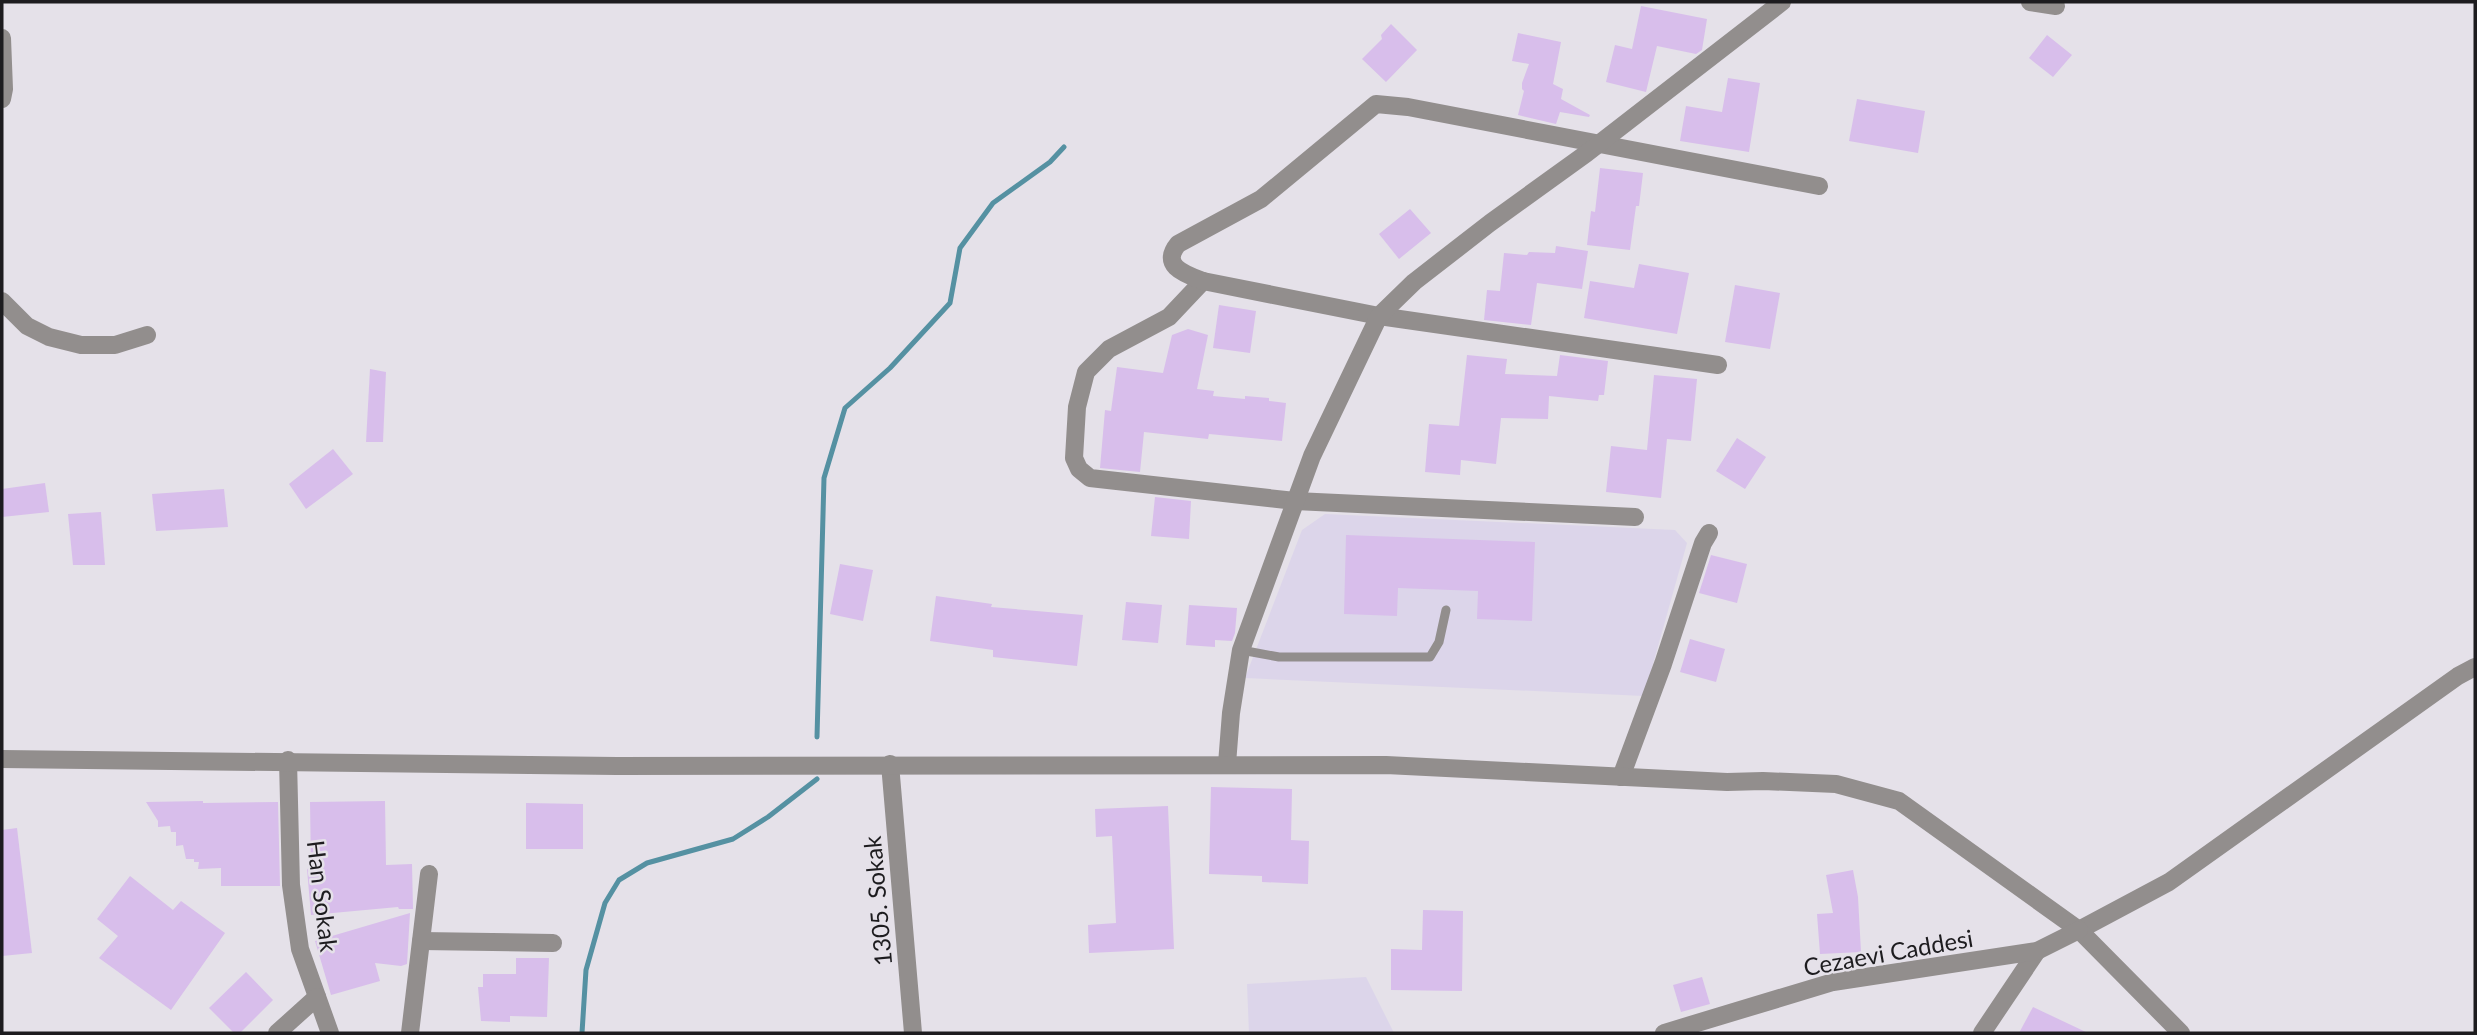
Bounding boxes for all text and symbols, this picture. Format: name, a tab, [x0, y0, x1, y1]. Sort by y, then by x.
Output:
street label: 1305. Sokak	[857, 834, 897, 967]
street label: Han Sokak	[302, 839, 344, 954]
street label: Cezaevi Caddesi	[1801, 923, 1975, 981]

